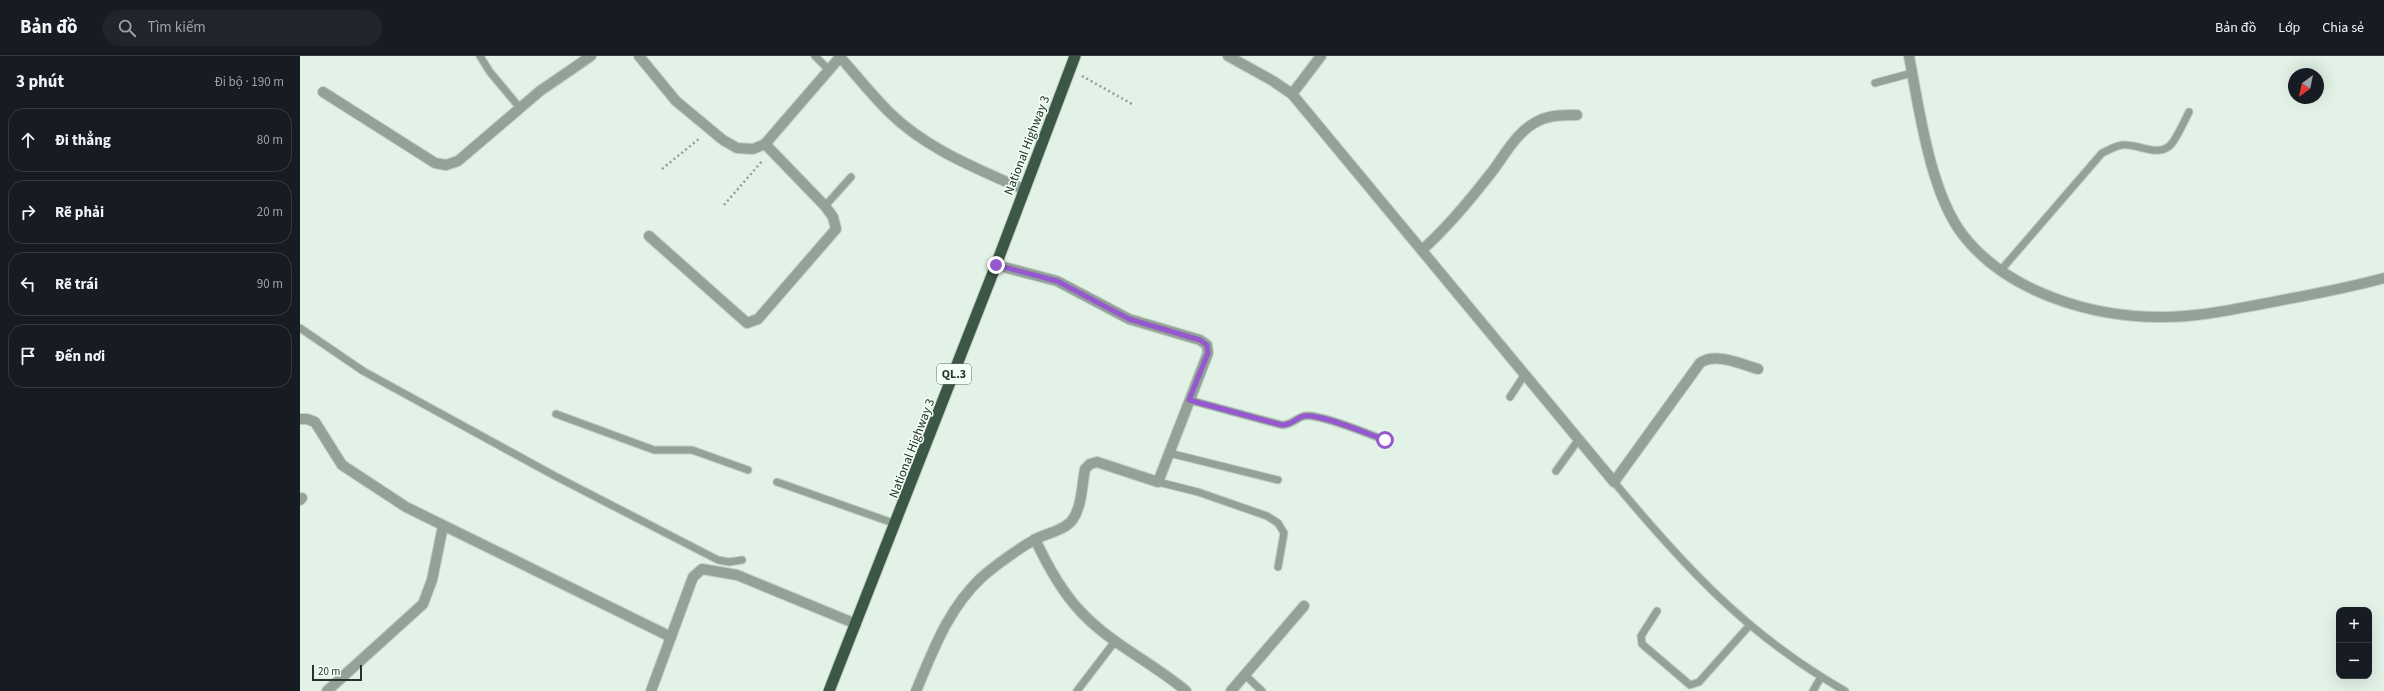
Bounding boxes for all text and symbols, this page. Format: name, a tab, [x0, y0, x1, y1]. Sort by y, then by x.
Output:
search box	[102, 10, 382, 46]
text: Bản đồ	[20, 14, 78, 41]
icon: search	[116, 17, 138, 39]
text: Tìm kiếm	[148, 17, 206, 38]
text: Bản đồ	[2215, 18, 2256, 38]
text: Lớp	[2278, 18, 2300, 38]
text: Chia sẻ	[2322, 18, 2364, 38]
north arrow	[2288, 68, 2324, 104]
text: 3 phút	[16, 70, 64, 94]
text: Đi bộ · 190 m	[215, 73, 284, 91]
street label: National Highway 3	[1000, 93, 1054, 198]
icon: ahead	[17, 129, 39, 151]
text: Đi thẳng	[55, 130, 111, 151]
text: 80 m	[257, 131, 283, 149]
icon: right	[17, 201, 39, 223]
text: Rẽ phải	[55, 202, 104, 223]
text: 20 m	[257, 203, 283, 221]
route end	[987, 256, 1005, 274]
icon: left	[17, 273, 39, 295]
text: Rẽ trái	[55, 274, 98, 295]
text: 90 m	[257, 275, 283, 293]
icon: arrive	[17, 345, 39, 367]
text: Đến nơi	[55, 346, 105, 367]
road number: QL.3	[937, 364, 971, 384]
street label: National Highway 3	[885, 396, 939, 501]
route start	[1376, 431, 1394, 449]
map controls	[2336, 607, 2372, 679]
button: +	[2336, 607, 2372, 643]
button: −	[2336, 643, 2372, 679]
scale bar	[312, 663, 362, 682]
text: 20 m	[318, 664, 340, 679]

